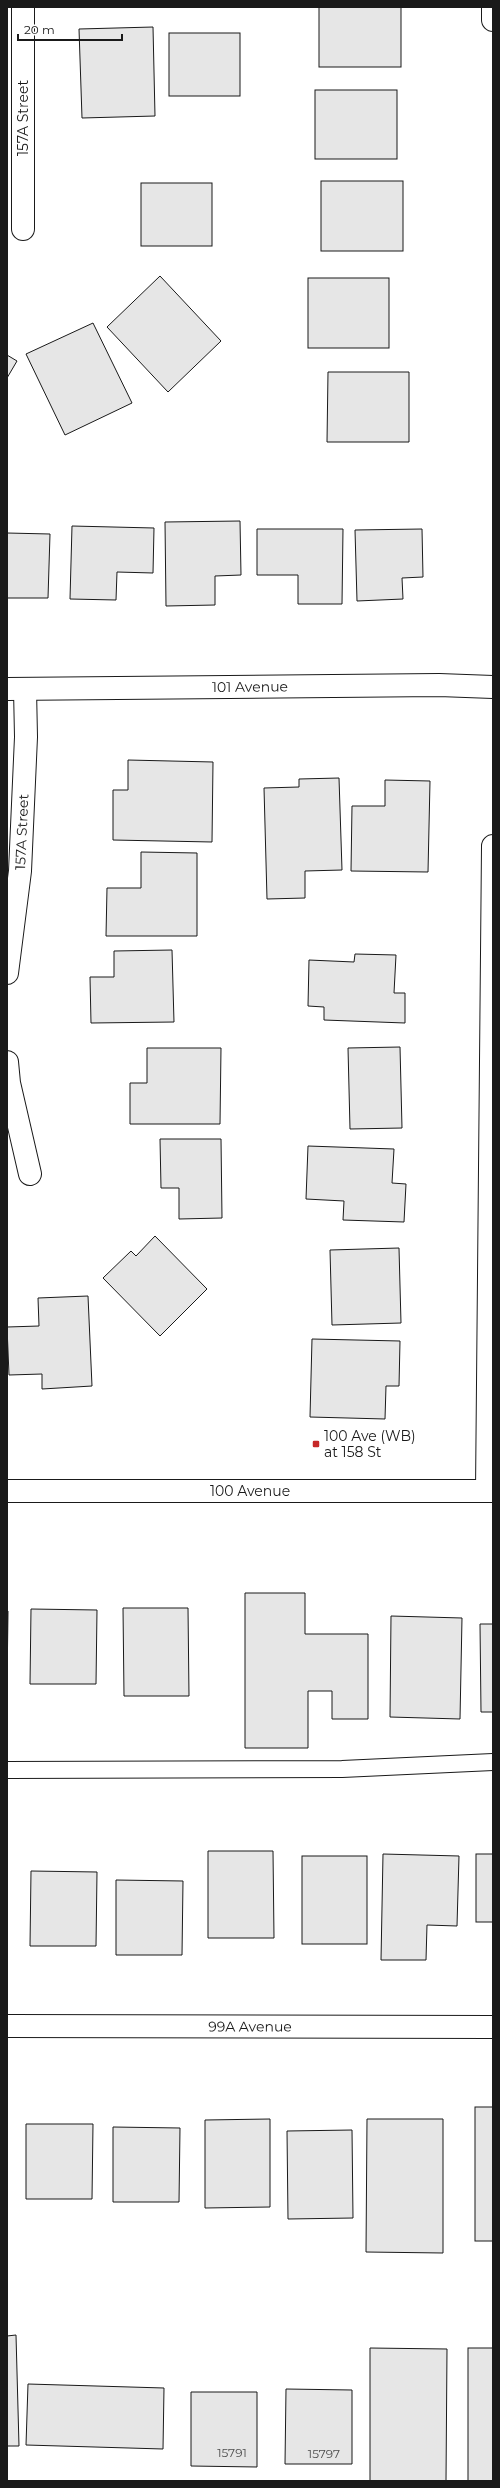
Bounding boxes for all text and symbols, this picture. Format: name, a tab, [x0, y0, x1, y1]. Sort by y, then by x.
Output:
scale bar	[18, 16, 122, 42]
text: 20 m	[24, 22, 55, 37]
street label: 157A Street	[14, 80, 32, 156]
street label: 101 Avenue	[212, 677, 288, 696]
street label: 157A Street	[11, 793, 32, 870]
place label: 100 Ave (WB) at 158 St	[324, 1427, 416, 1461]
marker: 100 Ave (WB) at 158 St	[311, 1439, 321, 1449]
street label: 100 Avenue	[210, 1482, 290, 1500]
street label: 99A Avenue	[208, 2017, 292, 2036]
house number: 15791	[217, 2445, 247, 2460]
house number: 15797	[308, 2446, 340, 2461]

